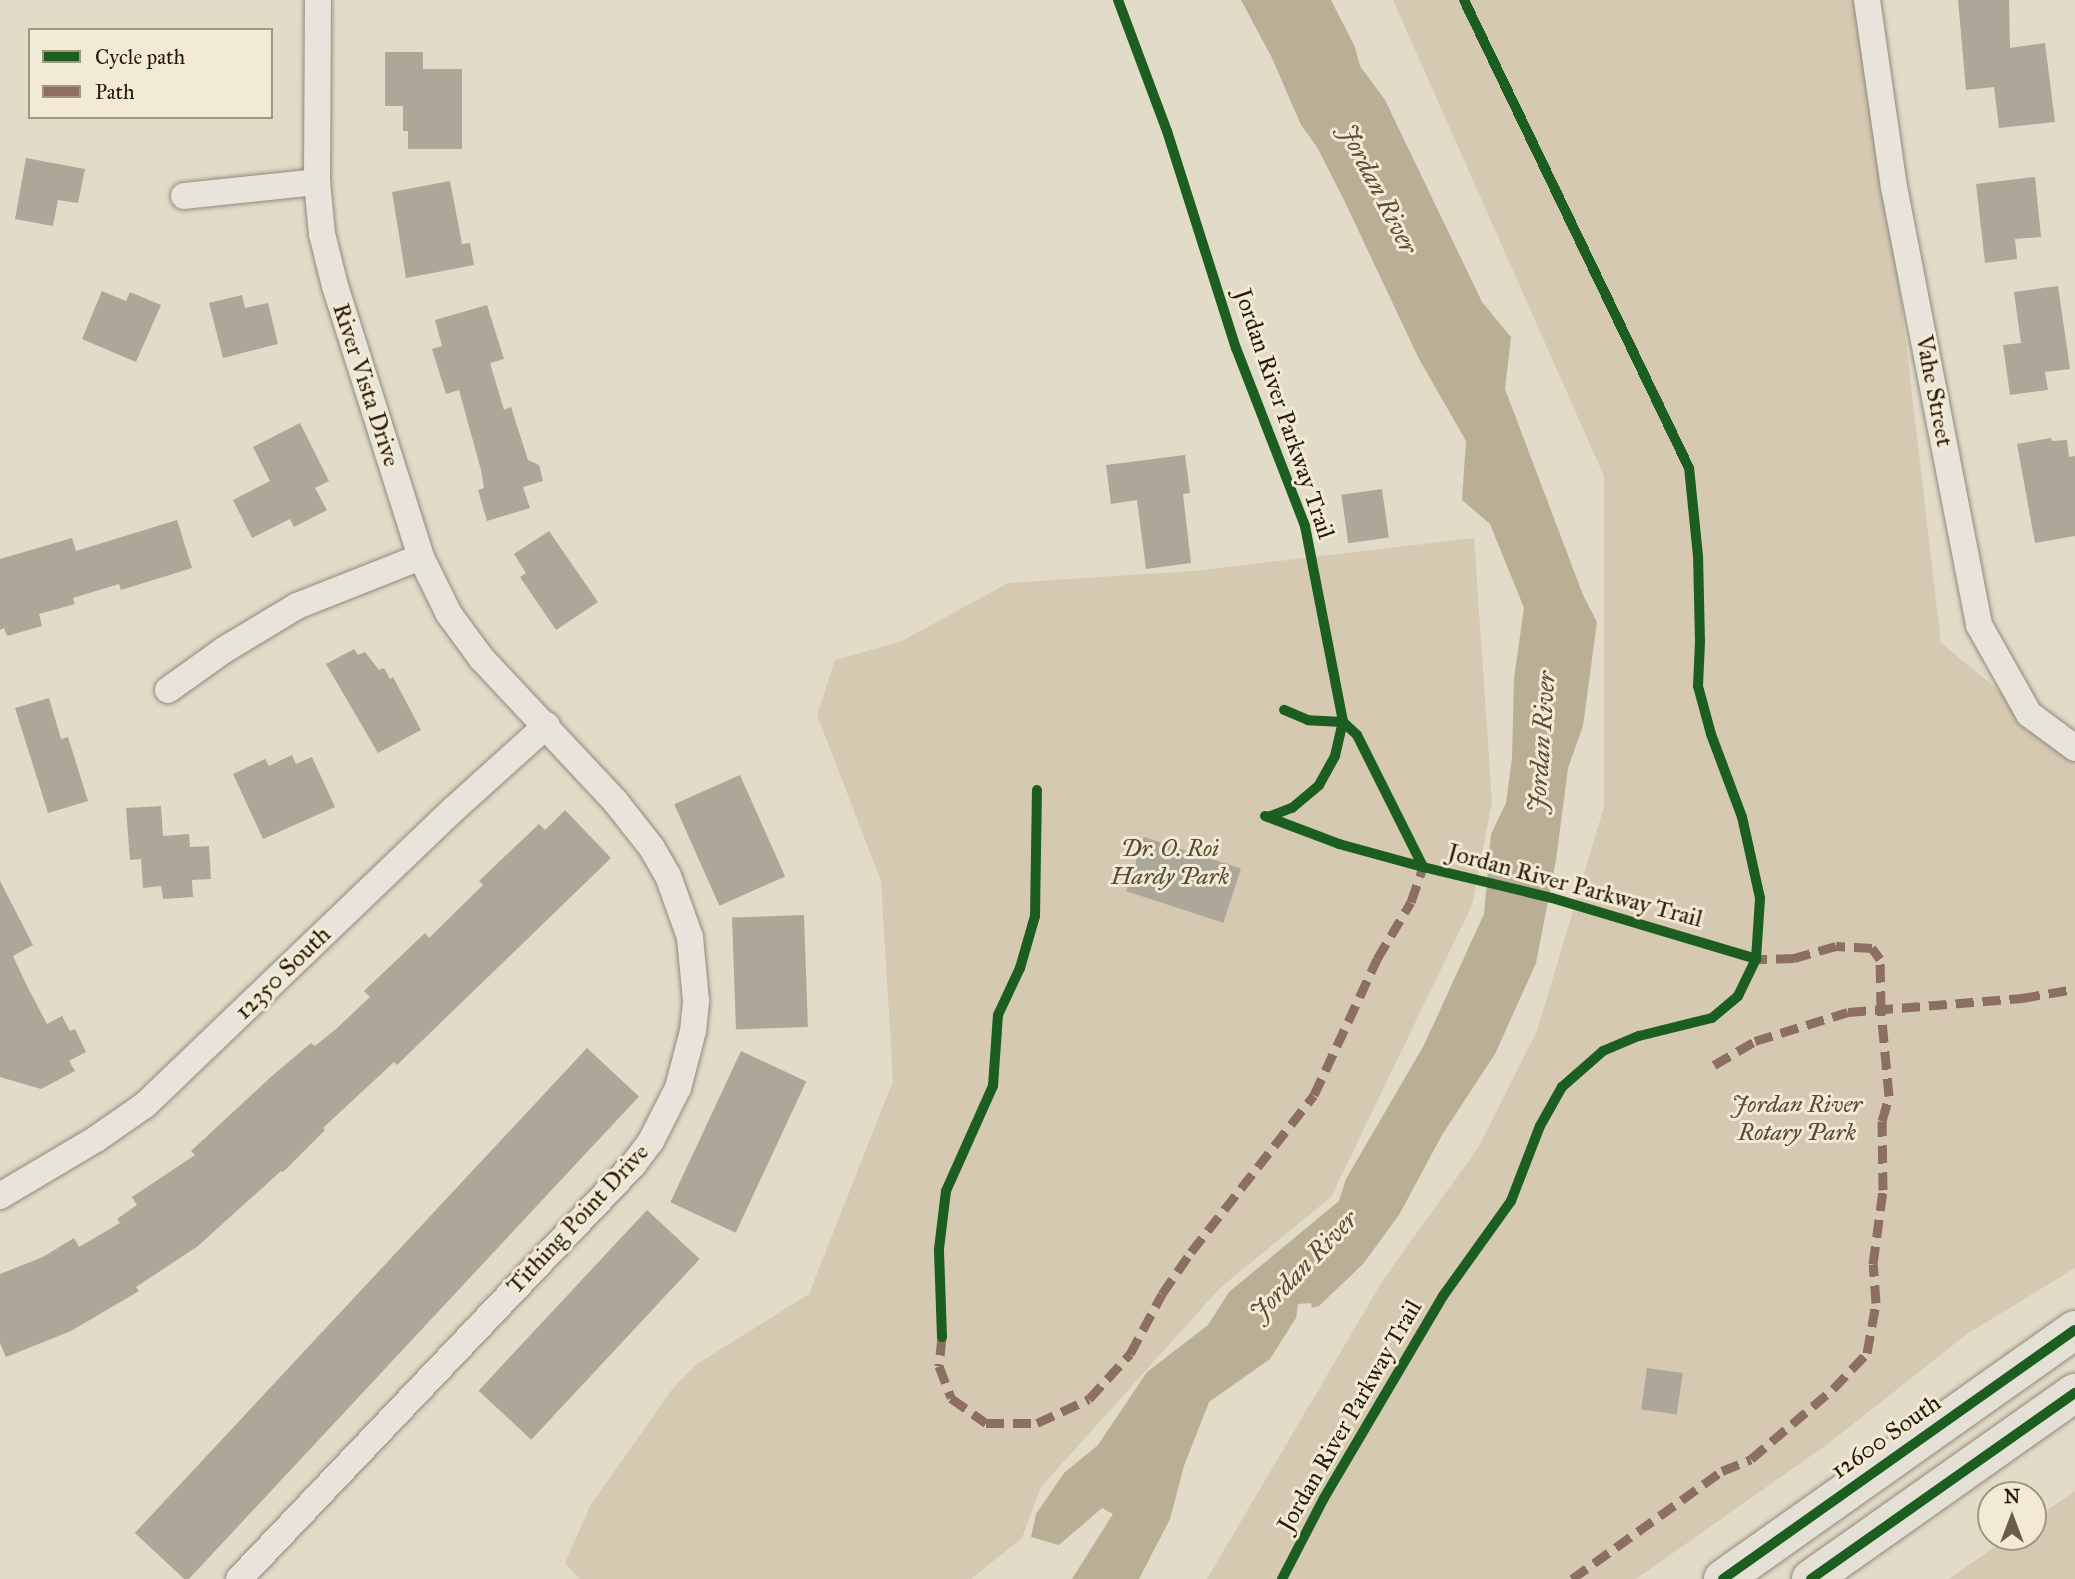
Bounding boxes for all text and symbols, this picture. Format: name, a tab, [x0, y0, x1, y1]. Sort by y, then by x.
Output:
legend	[28, 28, 273, 119]
text: Cycle path	[95, 44, 185, 70]
text: Path	[95, 79, 135, 105]
water label: Jordan River	[1332, 119, 1424, 259]
street label: Jordan River Parkway Trail	[1228, 285, 1340, 543]
street label: River Vista Drive	[326, 300, 406, 470]
street label: Vahe Street	[1909, 333, 1959, 449]
water label: Jordan River	[1521, 670, 1563, 814]
park label: Dr. O. Roi Hardy Park	[1111, 835, 1229, 891]
street label: Jordan River Parkway Trail	[1444, 838, 1706, 934]
street label: 12350 South	[229, 920, 337, 1026]
park label: Jordan River Rotary Park	[1732, 1091, 1862, 1147]
street label: Tithing Point Drive	[501, 1138, 655, 1300]
water label: Jordan River	[1244, 1204, 1364, 1328]
street label: Jordan River Parkway Trail	[1272, 1295, 1428, 1537]
street label: 12600 South	[1826, 1389, 1946, 1485]
north arrow	[1977, 1481, 2047, 1551]
text: N	[2004, 1485, 2020, 1508]

